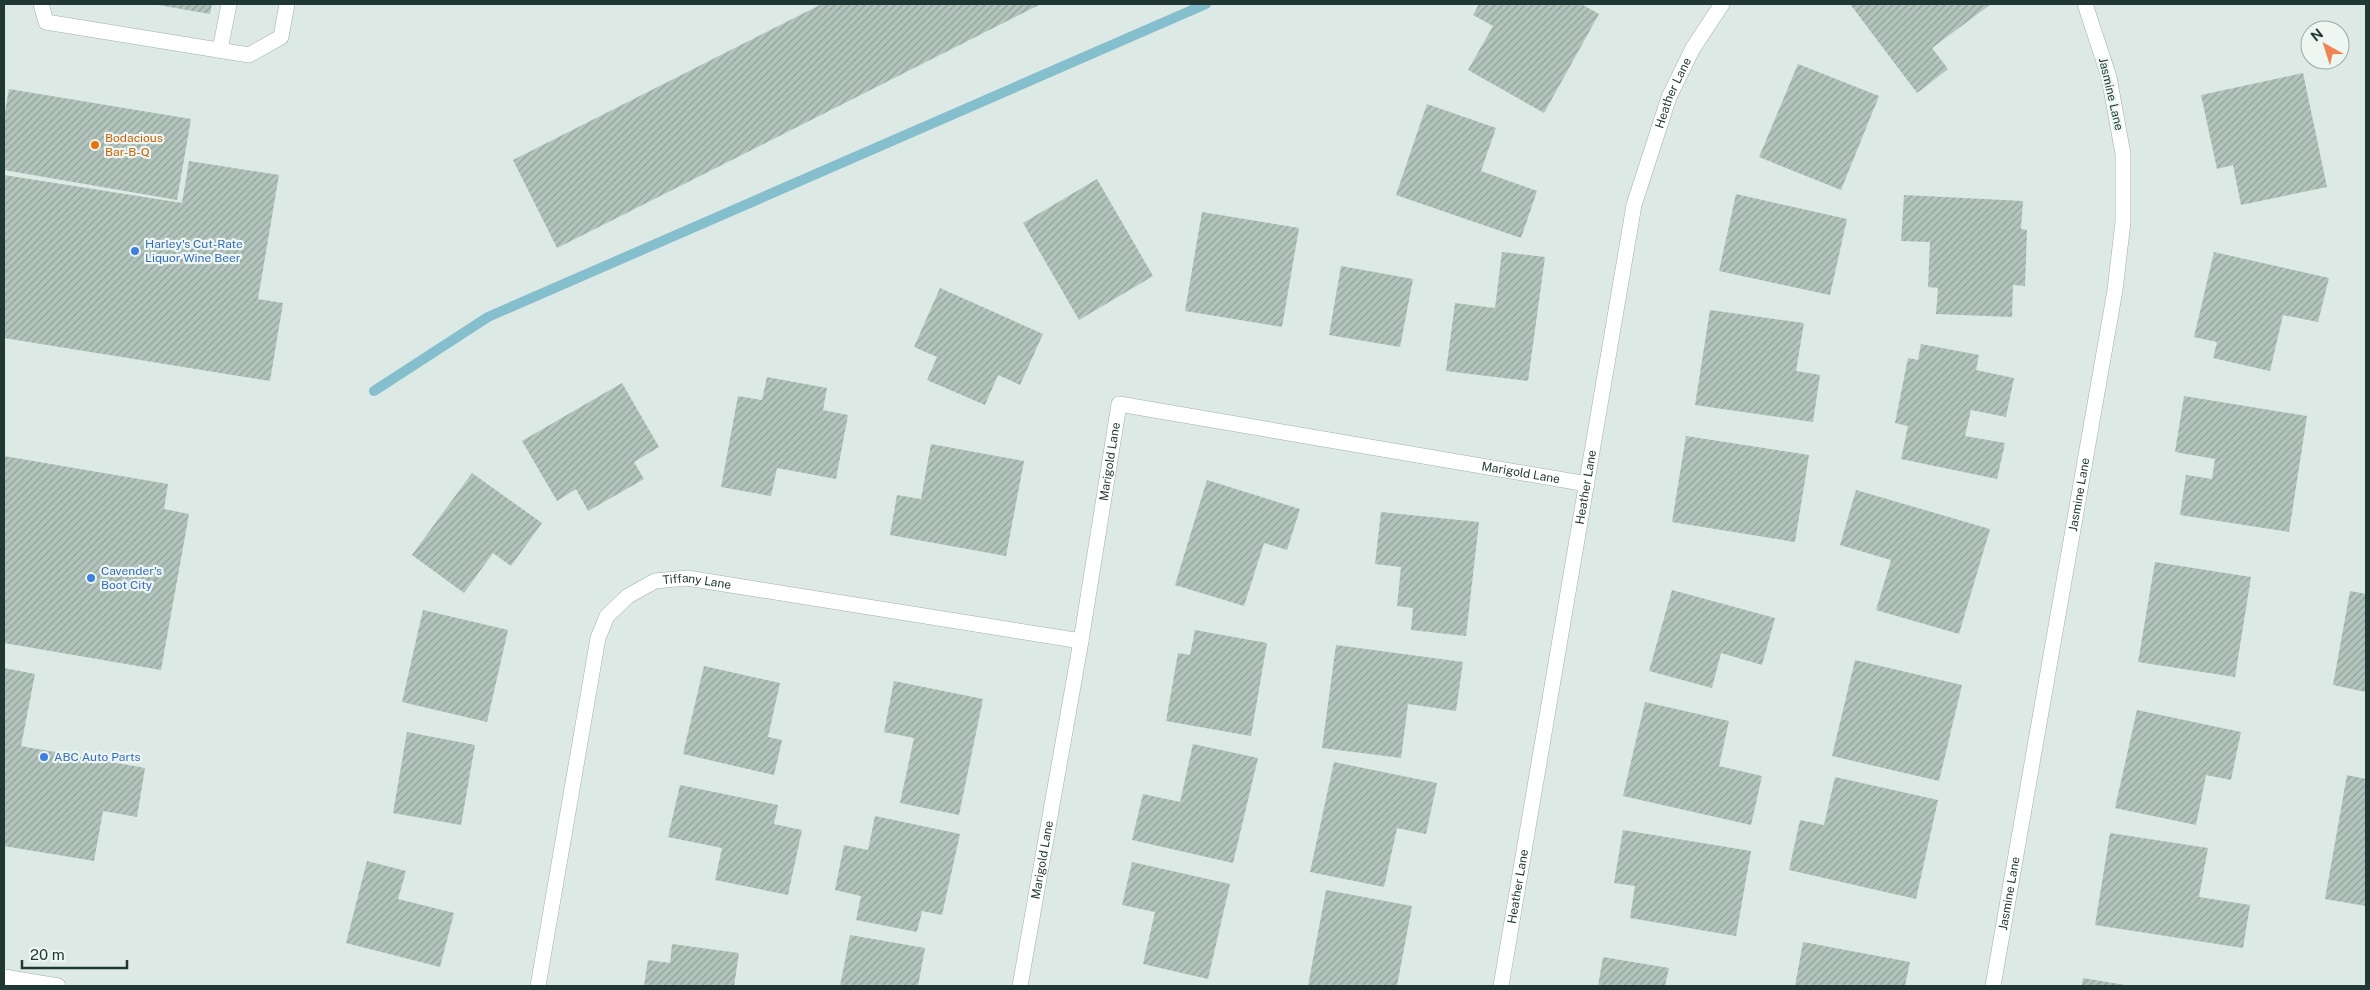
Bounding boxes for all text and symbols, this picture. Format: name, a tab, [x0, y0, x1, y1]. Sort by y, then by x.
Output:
north arrow	[2300, 20, 2350, 70]
text: N	[2308, 25, 2326, 45]
street label: Heather Lane	[1652, 55, 1694, 130]
street label: Jasmine Lane	[2096, 56, 2126, 132]
place label: Bodacious Bar-B-Q	[105, 131, 163, 159]
marker: Bodacious Bar-B-Q	[89, 139, 101, 151]
place label: Harley's Cut-Rate Liquor Wine Beer	[145, 237, 243, 265]
marker: Harley's Cut-Rate Liquor Wine Beer	[129, 245, 141, 257]
street label: Marigold Lane	[1097, 421, 1123, 502]
street label: Heather Lane	[1573, 449, 1599, 526]
street label: Jasmine Lane	[2066, 456, 2093, 532]
street label: Marigold Lane	[1480, 459, 1561, 486]
place label: Cavender's Boot City	[101, 564, 162, 592]
street label: Tiffany Lane	[662, 571, 732, 592]
marker: Cavender's Boot City	[85, 572, 97, 584]
place label: ABC Auto Parts	[54, 750, 141, 764]
marker: ABC Auto Parts	[38, 751, 50, 763]
street label: Marigold Lane	[1028, 819, 1056, 900]
street label: Heather Lane	[1505, 848, 1531, 925]
street label: Jasmine Lane	[1996, 855, 2023, 931]
scale bar	[22, 938, 128, 970]
text: 20 m	[30, 946, 65, 963]

